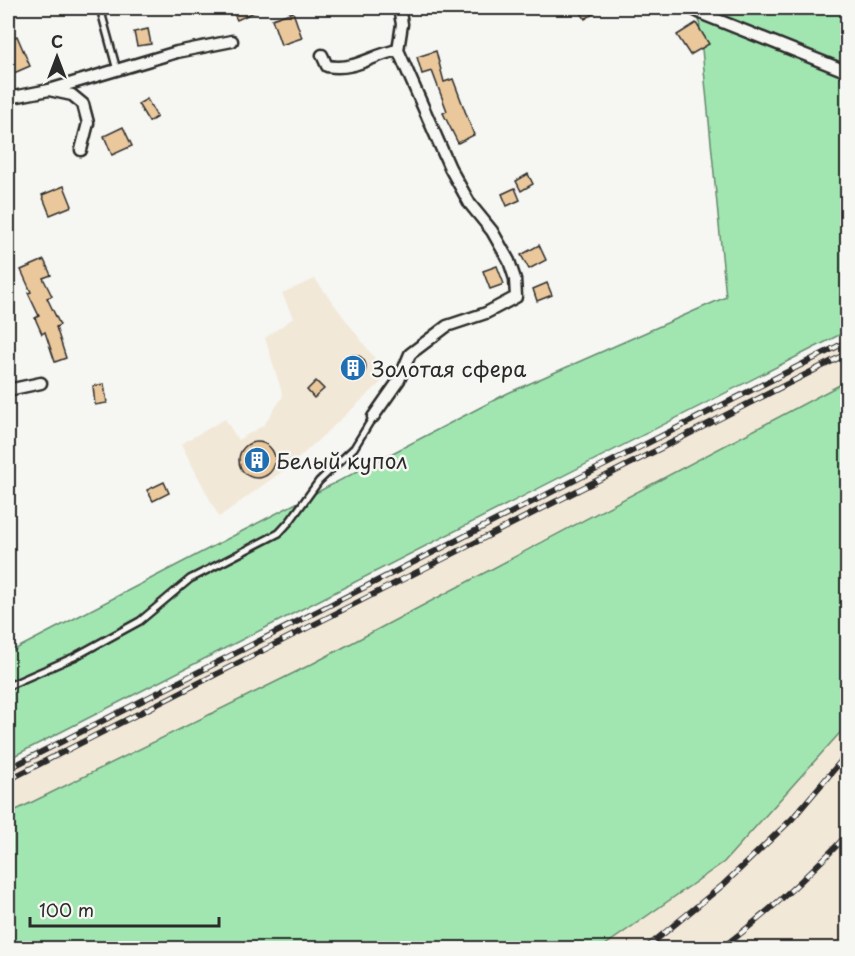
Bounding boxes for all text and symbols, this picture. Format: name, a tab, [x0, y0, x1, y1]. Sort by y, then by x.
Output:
north arrow	[27, 27, 87, 87]
text: С	[51, 29, 63, 53]
place label: Золотая сфера	[372, 352, 526, 384]
building icon: Золотая сфера	[338, 353, 368, 383]
place label: Белый купол	[276, 444, 407, 476]
building icon: Белый купол	[242, 445, 272, 475]
scale bar	[30, 890, 219, 928]
text: 100 m	[39, 896, 94, 923]

